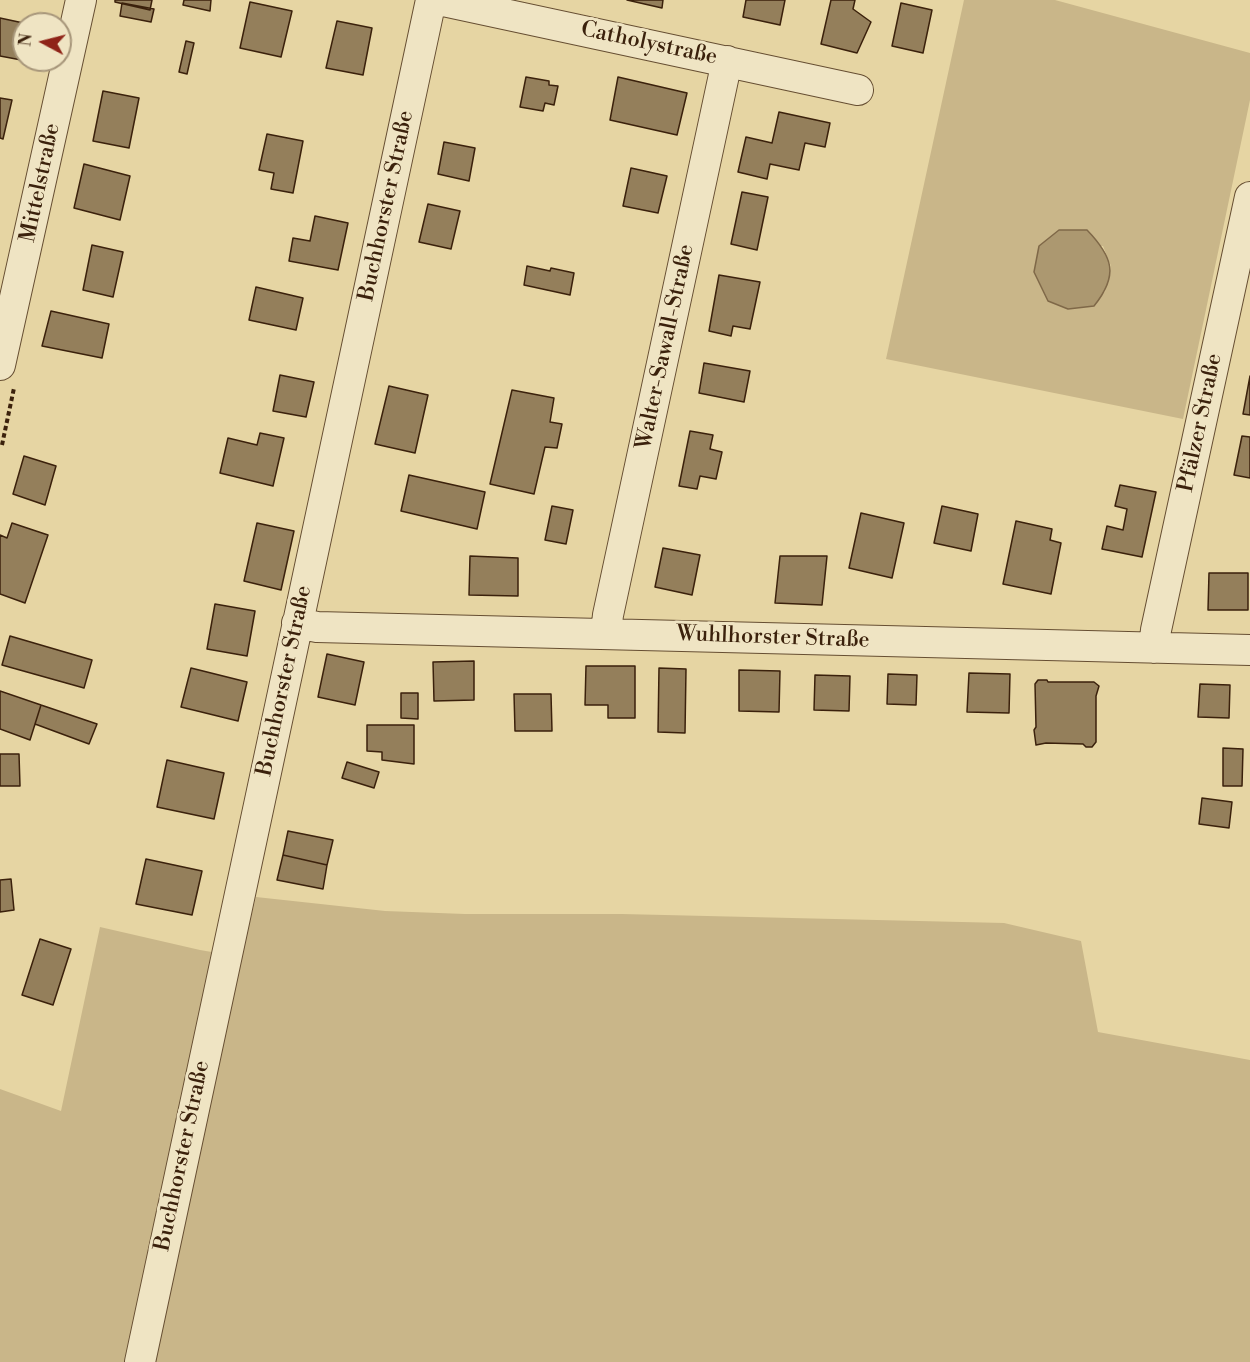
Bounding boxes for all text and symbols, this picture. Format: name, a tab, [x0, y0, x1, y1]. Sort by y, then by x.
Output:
north arrow	[12, 12, 72, 72]
street label: Catholystraße	[578, 17, 720, 71]
text: N	[15, 33, 37, 48]
street label: Buchhorster Straße	[354, 108, 420, 304]
street label: Mittelstraße	[16, 121, 66, 245]
street label: Walter-Sawall-Straße	[631, 242, 701, 452]
street label: Pfälzer Straße	[1173, 351, 1229, 495]
street label: Buchhorster Straße	[252, 583, 318, 779]
street label: Wuhlhorster Straße	[676, 621, 870, 655]
street label: Buchhorster Straße	[150, 1058, 216, 1254]

